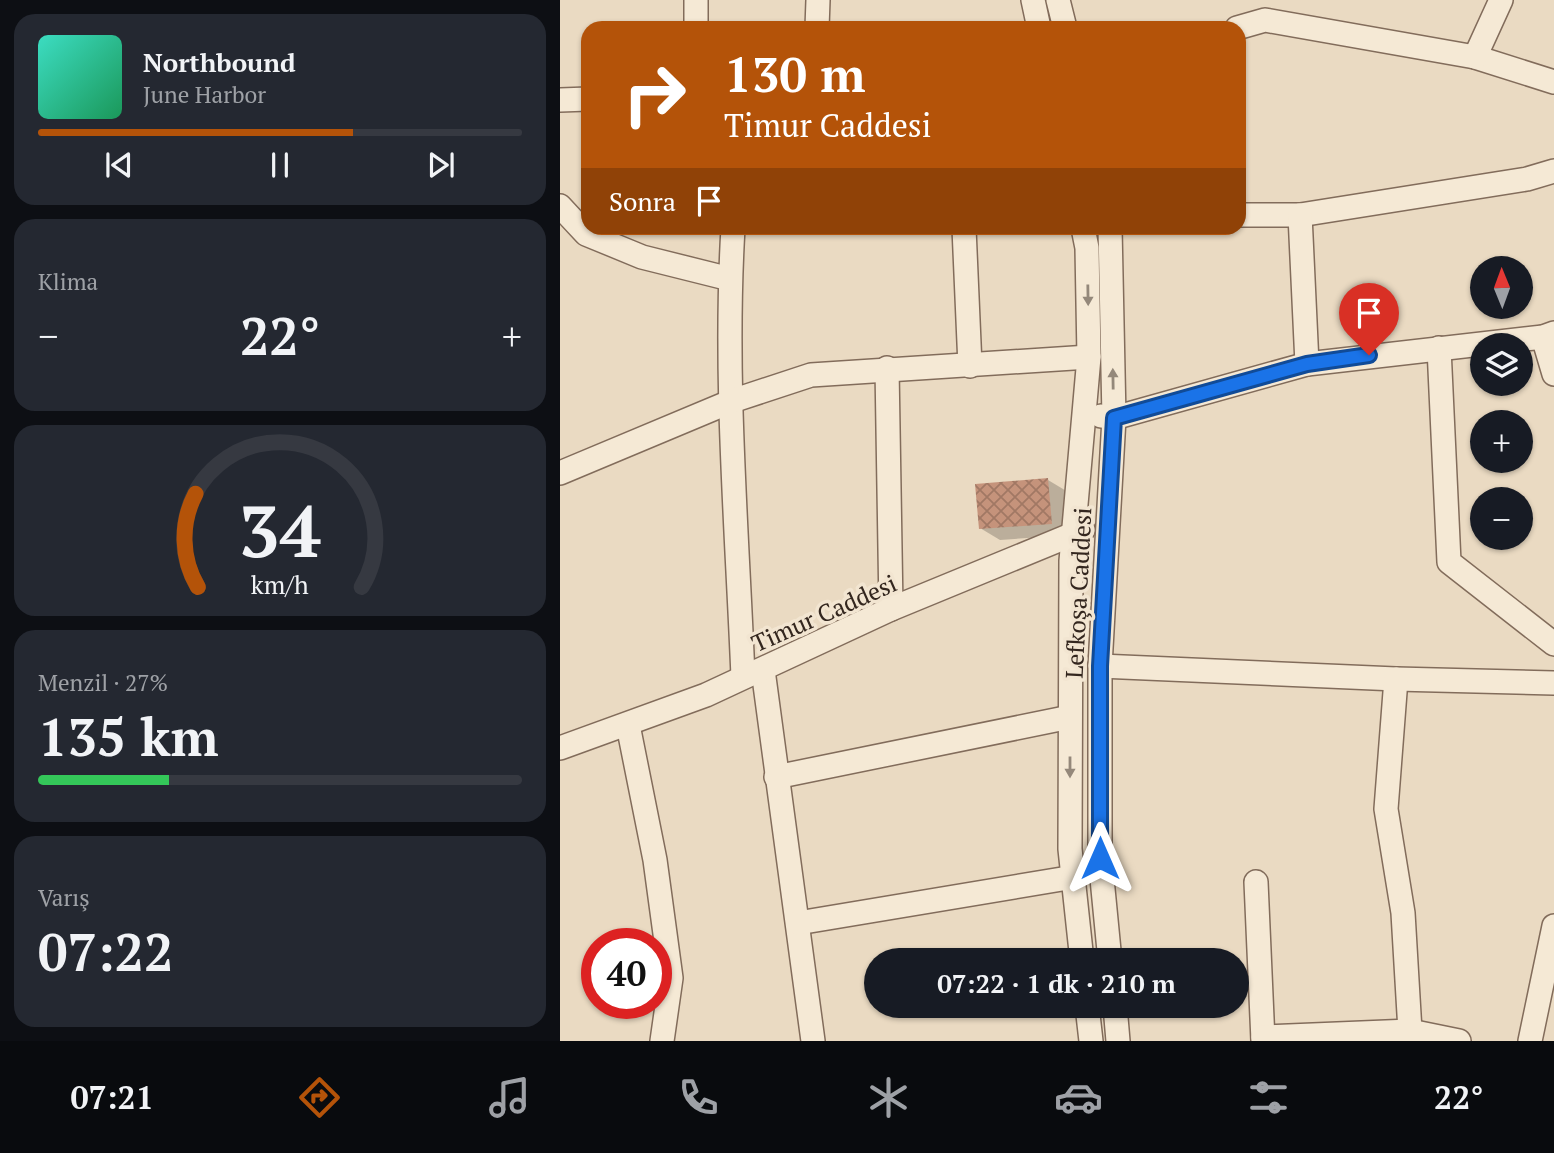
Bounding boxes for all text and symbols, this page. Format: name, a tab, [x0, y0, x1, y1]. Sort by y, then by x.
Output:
text: 130 m	[724, 41, 866, 106]
text: Northbound	[143, 45, 296, 79]
icon: right	[609, 49, 700, 140]
text: June Harbor	[143, 79, 266, 110]
text: Timur Caddesi	[724, 104, 931, 146]
icon: previous	[100, 146, 138, 184]
icon: pause	[261, 146, 299, 184]
icon: next	[422, 146, 460, 184]
icon: arrive	[690, 182, 728, 220]
text: Sonra	[609, 184, 676, 218]
north arrow	[1470, 256, 1533, 318]
map controls	[1470, 256, 1533, 550]
text: Klima	[38, 266, 98, 297]
pin	[1339, 283, 1399, 355]
one-way arrow	[1082, 284, 1094, 306]
icon: arrive	[1350, 294, 1388, 332]
text: 22°	[240, 301, 320, 370]
text: −	[38, 311, 58, 361]
text: +	[502, 311, 522, 361]
button: layers	[1470, 333, 1533, 396]
one-way arrow	[1107, 368, 1119, 390]
button: +	[1470, 410, 1533, 473]
text: 34	[239, 481, 321, 578]
button: −	[1470, 487, 1533, 550]
street label: Lefkoşa Caddesi	[1058, 507, 1098, 679]
text: km/h	[251, 567, 309, 600]
street label: Timur Caddesi	[746, 567, 902, 659]
text: Menzil · 27%	[38, 667, 168, 698]
text: 135 km	[38, 702, 219, 771]
one-way arrow	[1064, 756, 1076, 778]
position arrow	[1063, 821, 1137, 895]
text: Varış	[38, 882, 90, 913]
text: 07:22	[38, 917, 173, 986]
speed limit sign: 40	[581, 928, 672, 1019]
text: 07:22 · 1 dk · 210 m	[937, 966, 1176, 1000]
icon: directions	[295, 1073, 344, 1122]
icon: music	[485, 1073, 534, 1122]
icon: phone	[674, 1073, 723, 1122]
icon: climate	[864, 1073, 913, 1122]
icon: car	[1054, 1073, 1103, 1122]
icon: filters	[1244, 1073, 1293, 1122]
text: 07:21	[70, 1076, 154, 1118]
text: 22°	[1434, 1076, 1483, 1118]

